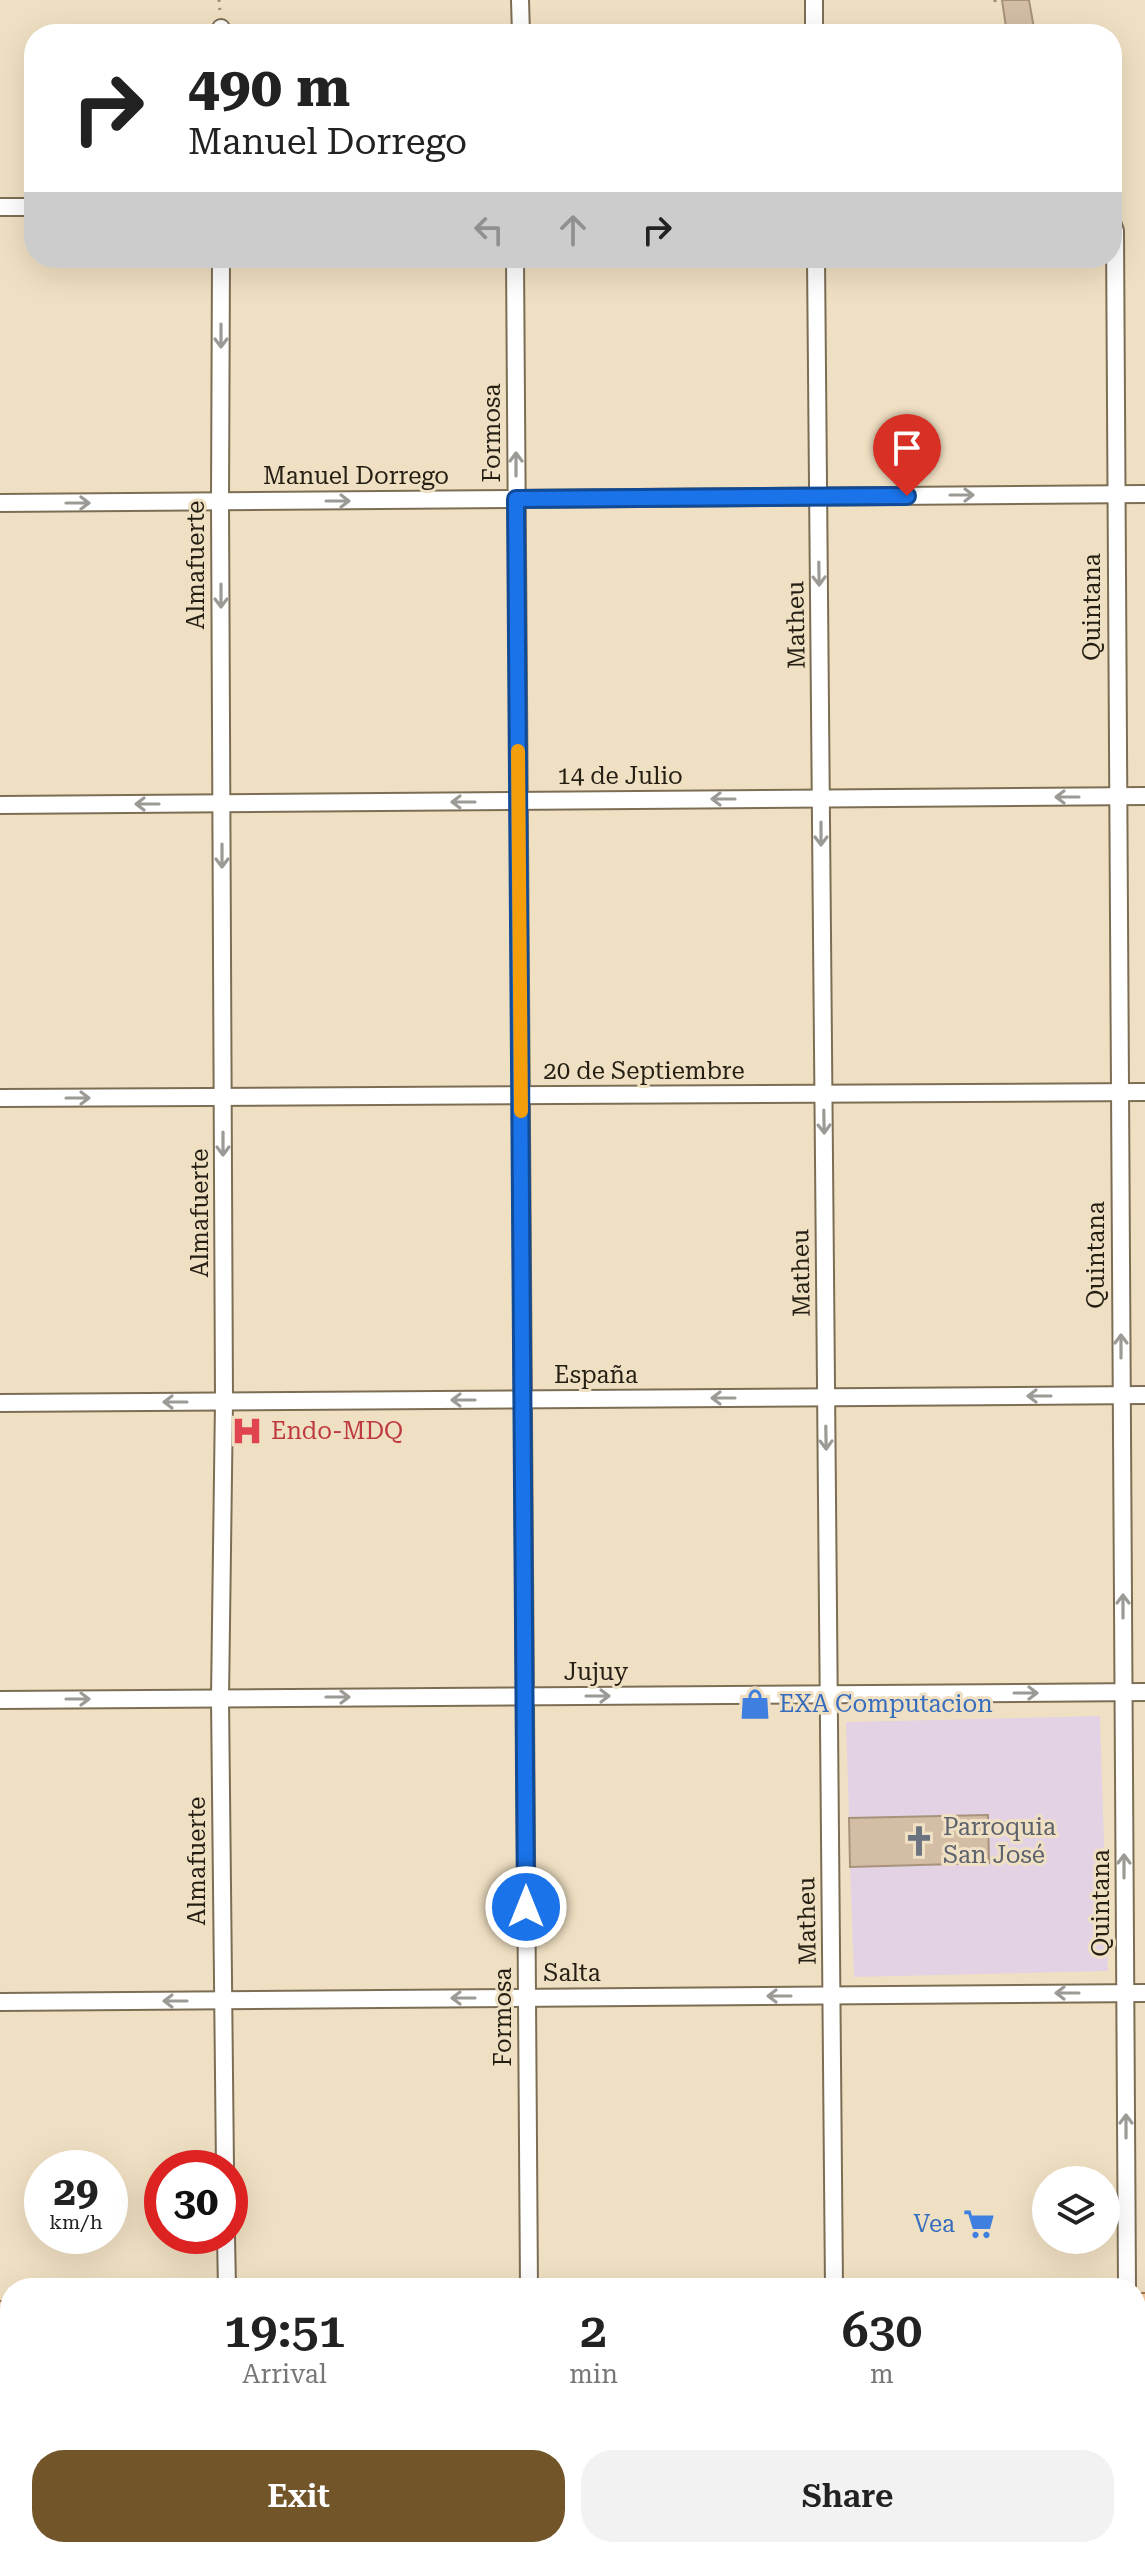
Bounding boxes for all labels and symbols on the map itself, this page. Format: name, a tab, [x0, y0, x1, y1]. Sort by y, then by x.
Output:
one-way arrow	[213, 322, 229, 349]
street label: Formosa	[478, 384, 506, 482]
pin	[873, 414, 941, 496]
one-way arrow	[508, 451, 524, 478]
street label: Manuel Dorrego	[263, 462, 449, 490]
one-way arrow	[948, 487, 975, 503]
one-way arrow	[324, 493, 351, 508]
one-way arrow	[64, 495, 91, 511]
street label: Almafuerte	[182, 500, 210, 630]
street label: Quintana	[1078, 553, 1106, 661]
one-way arrow	[811, 560, 827, 587]
street label: Matheu	[781, 581, 811, 669]
one-way arrow	[213, 582, 229, 609]
street label: 14 de Julio	[557, 762, 683, 790]
one-way arrow	[1054, 789, 1081, 805]
one-way arrow	[710, 792, 737, 807]
one-way arrow	[450, 794, 477, 809]
one-way arrow	[134, 796, 161, 812]
one-way arrow	[814, 820, 829, 847]
one-way arrow	[214, 842, 230, 869]
street label: 20 de Septiembre	[543, 1057, 745, 1085]
one-way arrow	[64, 1090, 91, 1106]
one-way arrow	[816, 1108, 832, 1135]
one-way arrow	[216, 1130, 231, 1157]
street label: Almafuerte	[186, 1148, 214, 1278]
street label: Quintana	[1082, 1201, 1110, 1309]
street label: Matheu	[786, 1229, 816, 1317]
one-way arrow	[1113, 1333, 1129, 1360]
street label: España	[554, 1361, 638, 1389]
one-way arrow	[1026, 1388, 1053, 1404]
one-way arrow	[710, 1390, 737, 1406]
one-way arrow	[450, 1392, 477, 1408]
one-way arrow	[162, 1394, 189, 1410]
hospital icon: Endo-MDQ	[230, 1414, 264, 1448]
place label: Endo-MDQ	[271, 1417, 403, 1445]
one-way arrow	[819, 1424, 834, 1451]
one-way arrow	[1115, 1593, 1131, 1620]
street label: Jujuy	[564, 1658, 629, 1686]
one-way arrow	[1012, 1685, 1039, 1701]
shop icon: EXA Computacion	[738, 1687, 772, 1721]
one-way arrow	[584, 1688, 611, 1704]
one-way arrow	[324, 1690, 351, 1705]
place label: EXA Computacion	[779, 1690, 993, 1718]
one-way arrow	[64, 1691, 91, 1707]
street label: Almafuerte	[183, 1796, 211, 1926]
place label: Parroquia San José	[943, 1813, 1056, 1869]
church icon: Parroquia San José	[902, 1824, 936, 1858]
street label: Quintana	[1087, 1849, 1115, 1957]
one-way arrow	[1117, 1853, 1132, 1880]
position arrow	[484, 1865, 568, 1949]
street label: Matheu	[792, 1877, 822, 1965]
street label: Salta	[543, 1959, 601, 1987]
street label: Formosa	[489, 1968, 517, 2066]
one-way arrow	[1054, 1986, 1081, 2001]
one-way arrow	[766, 1988, 793, 2004]
one-way arrow	[450, 1990, 477, 2006]
one-way arrow	[162, 1993, 189, 2009]
one-way arrow	[1118, 2113, 1134, 2140]
speed limit sign: 30	[144, 2150, 248, 2254]
supermarket icon: Vea	[962, 2207, 996, 2241]
place label: Vea	[913, 2210, 955, 2238]

